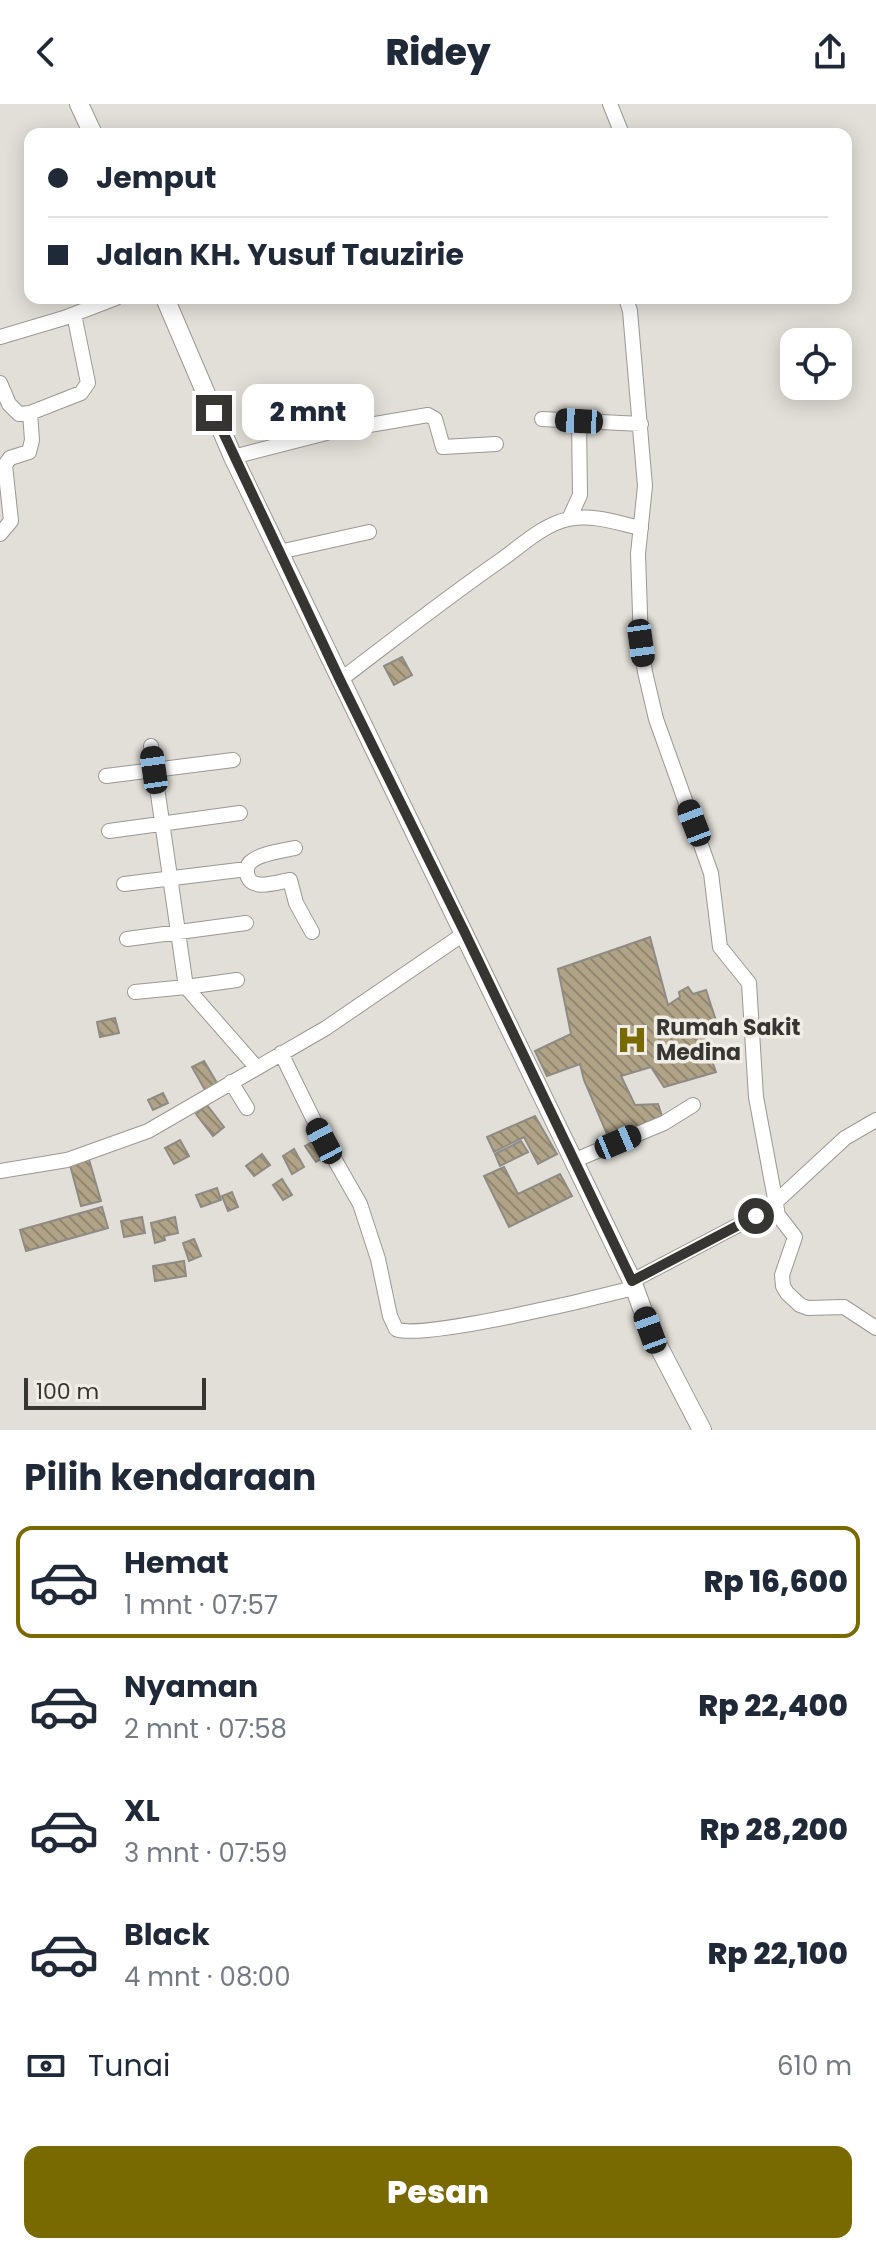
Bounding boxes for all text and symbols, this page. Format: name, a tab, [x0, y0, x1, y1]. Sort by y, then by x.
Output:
text: Ridey	[385, 27, 491, 78]
icon: back	[24, 30, 68, 74]
icon: share	[808, 30, 852, 74]
text: Jemput	[96, 156, 216, 199]
text: Jalan KH. Yusuf Tauzirie	[96, 233, 464, 276]
map controls	[780, 328, 852, 400]
button: locate	[780, 328, 852, 400]
callout: 2 mnt	[242, 385, 374, 441]
text: 2 mnt	[270, 394, 346, 430]
route end	[196, 395, 232, 431]
car	[554, 408, 604, 434]
car	[626, 618, 656, 668]
car	[139, 745, 169, 795]
car	[674, 796, 714, 850]
place label: Rumah Sakit Medina	[656, 1012, 800, 1068]
hospital icon: Rumah Sakit Medina	[615, 1023, 649, 1057]
car	[302, 1114, 346, 1168]
car	[591, 1122, 645, 1162]
route start	[738, 1198, 774, 1234]
car	[631, 1303, 669, 1357]
scale bar	[24, 1374, 206, 1410]
text: 100 m	[36, 1376, 99, 1407]
text: Pilih kendaraan	[24, 1452, 316, 1503]
text: Hemat	[124, 1541, 229, 1584]
icon: car	[28, 1546, 100, 1618]
text: Rp 16,600	[703, 1560, 848, 1603]
text: 1 mnt · 07:57	[124, 1587, 278, 1623]
text: Nyaman	[124, 1665, 258, 1708]
icon: car	[28, 1670, 100, 1742]
text: Rp 22,400	[698, 1684, 848, 1727]
text: 2 mnt · 07:58	[124, 1711, 287, 1747]
text: XL	[124, 1789, 160, 1832]
icon: car	[28, 1794, 100, 1866]
text: Rp 28,200	[699, 1808, 848, 1851]
text: 3 mnt · 07:59	[124, 1835, 287, 1871]
text: Black	[124, 1913, 210, 1956]
icon: car	[28, 1918, 100, 1990]
text: Rp 22,100	[707, 1932, 848, 1975]
text: 4 mnt · 08:00	[124, 1959, 291, 1995]
icon: cash	[24, 2044, 68, 2088]
text: Tunai	[88, 2044, 170, 2087]
text: 610 m	[777, 2048, 852, 2084]
button: Pesan	[24, 2146, 852, 2238]

